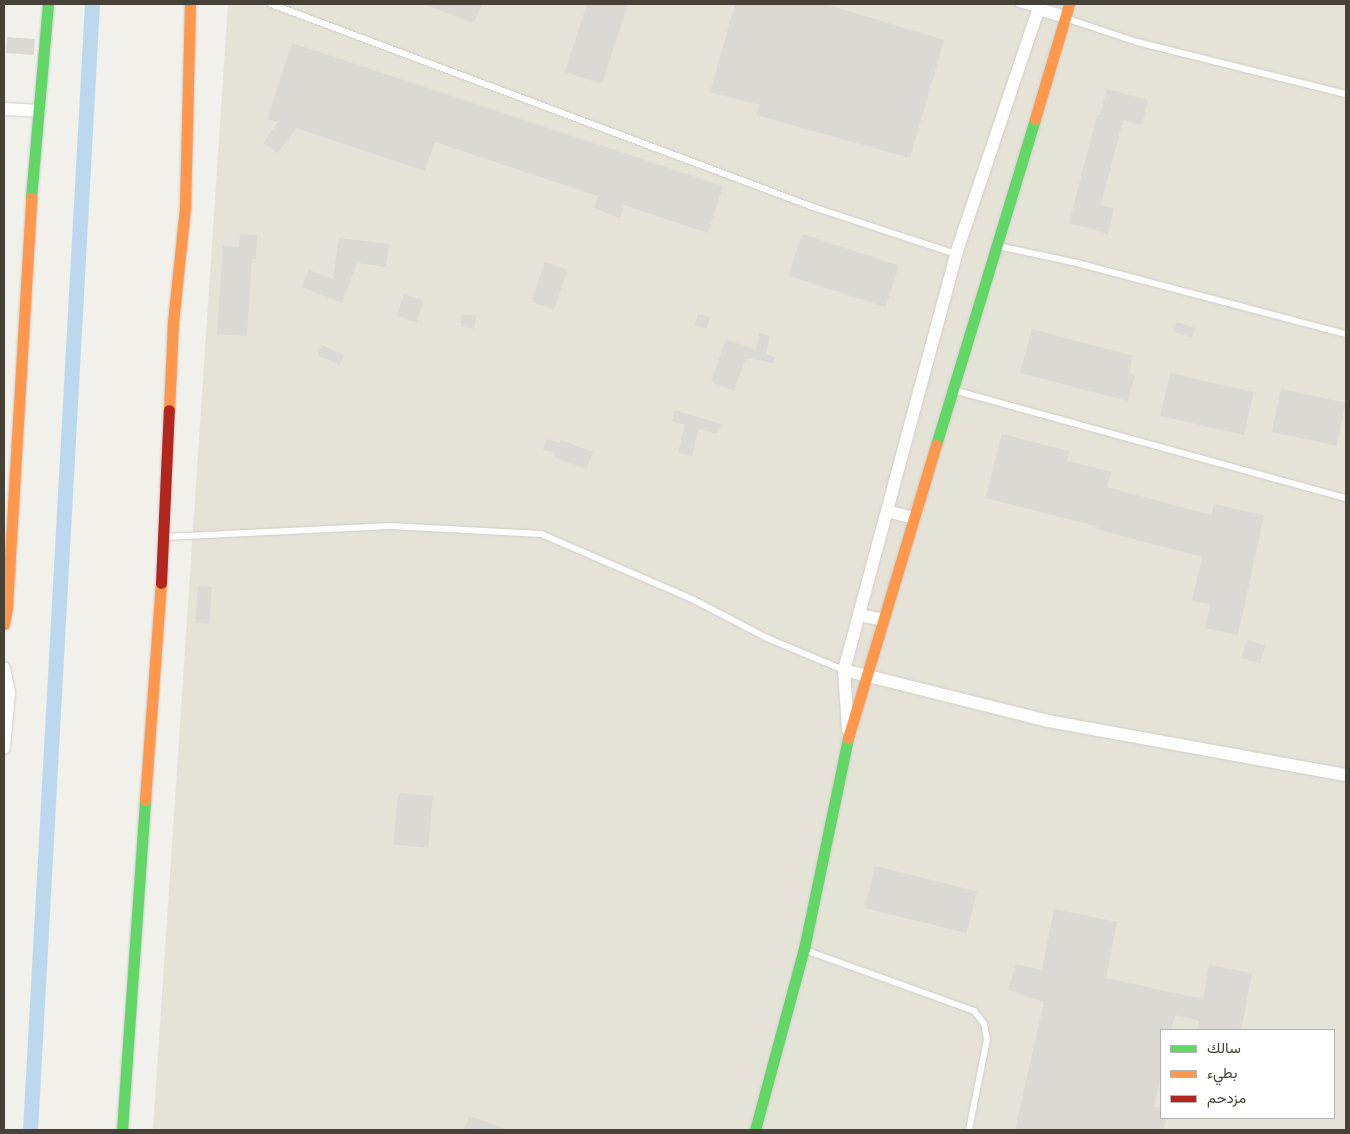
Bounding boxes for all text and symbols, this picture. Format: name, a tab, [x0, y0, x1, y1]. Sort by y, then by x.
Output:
legend	[1160, 1029, 1335, 1119]
text: سالك	[1207, 1037, 1241, 1057]
text: بطيء	[1207, 1062, 1237, 1082]
text: مزدحم	[1207, 1087, 1246, 1107]

